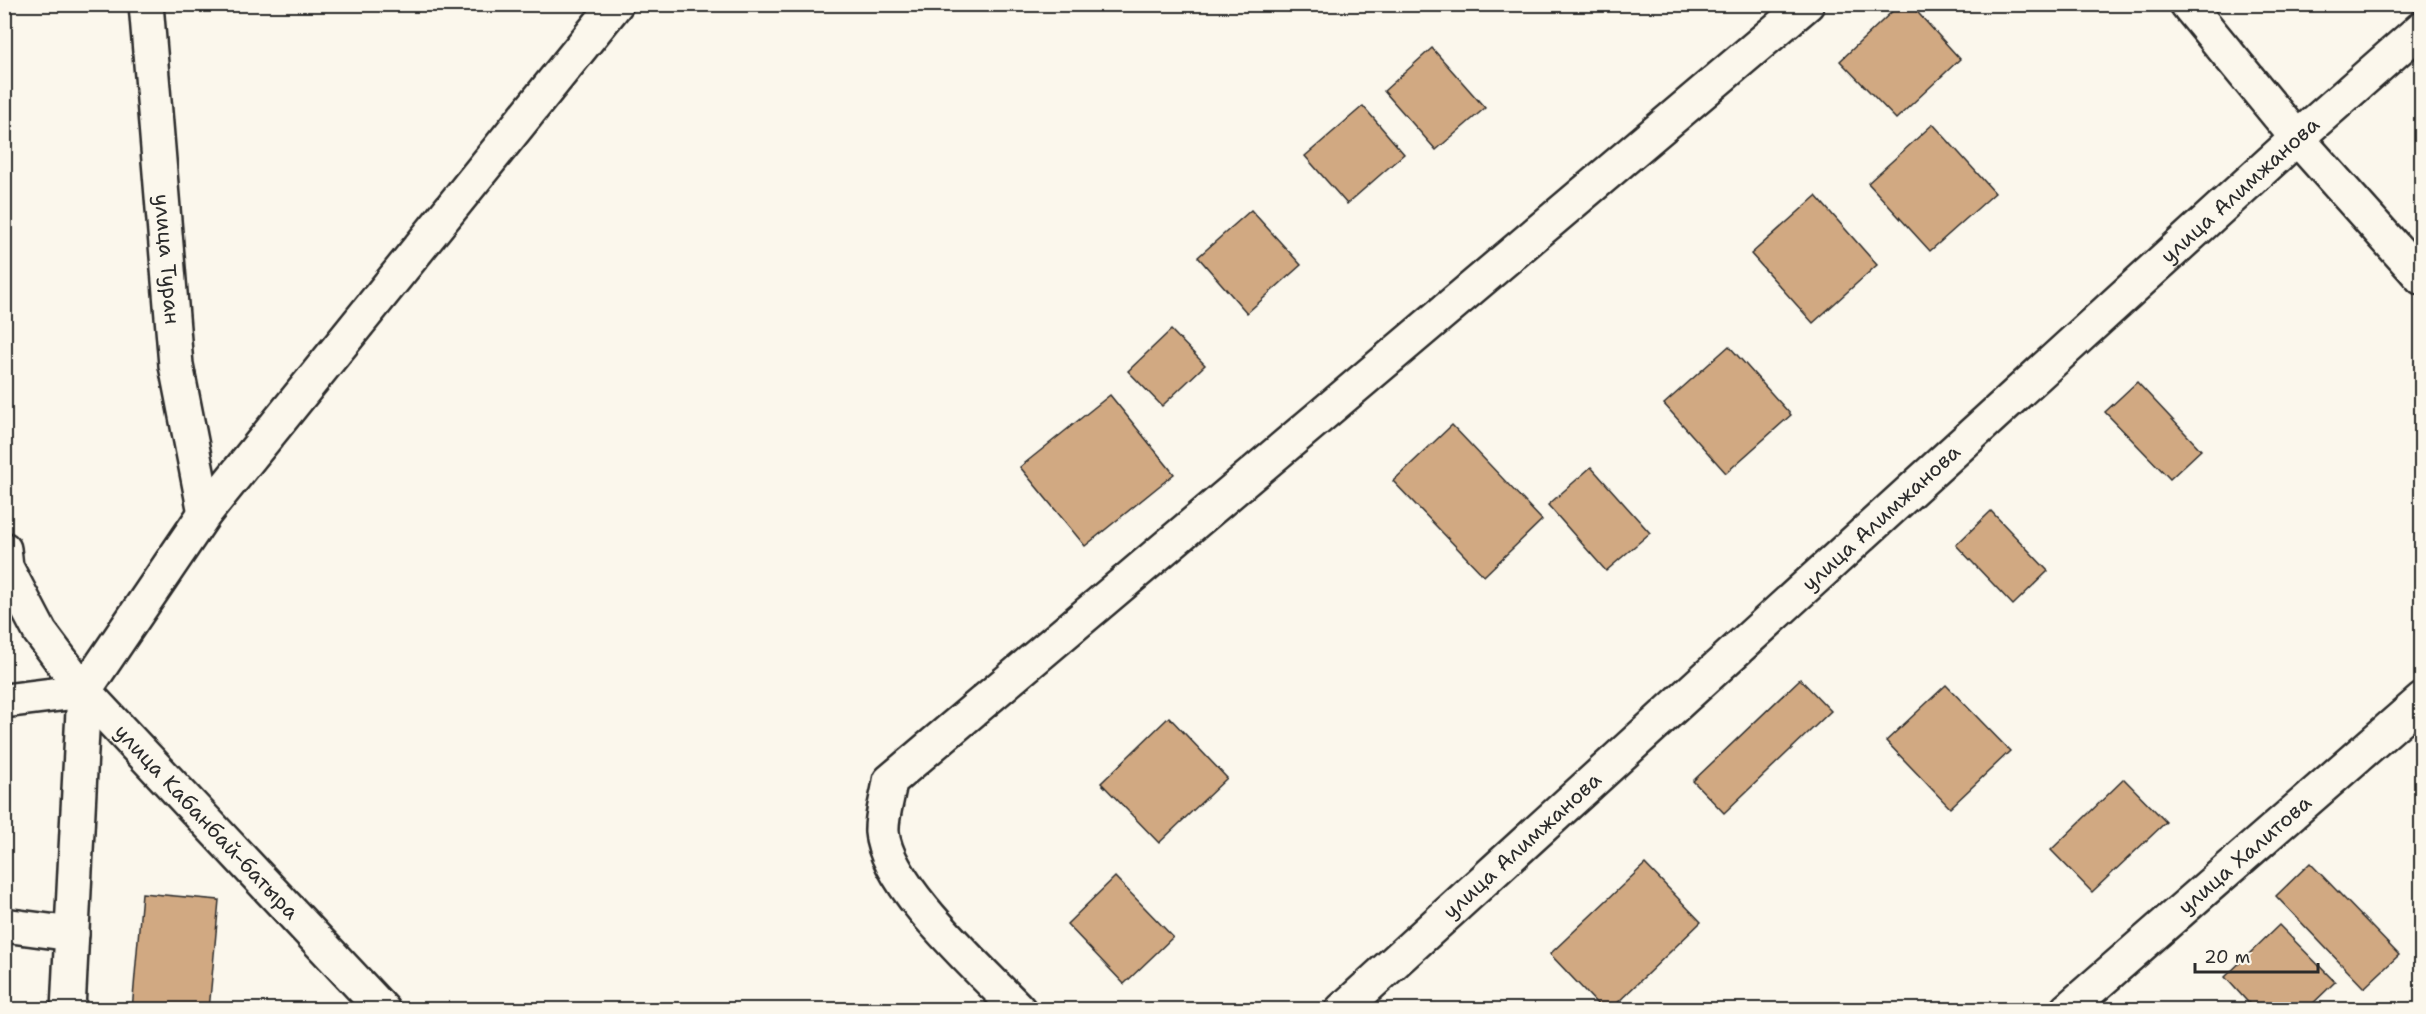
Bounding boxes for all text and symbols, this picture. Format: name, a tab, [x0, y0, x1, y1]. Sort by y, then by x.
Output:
street label: улица Алимжанова	[2155, 111, 2325, 270]
street label: улица Туран	[148, 193, 187, 325]
street label: улица Алимжанова	[1796, 438, 1966, 597]
street label: улица Кабанбай-батыра	[108, 718, 305, 926]
street label: улица Алимжанова	[1437, 766, 1607, 925]
street label: улица Халитова	[2172, 789, 2317, 921]
scale bar	[2195, 936, 2318, 974]
text: 20 m	[2204, 945, 2250, 969]

